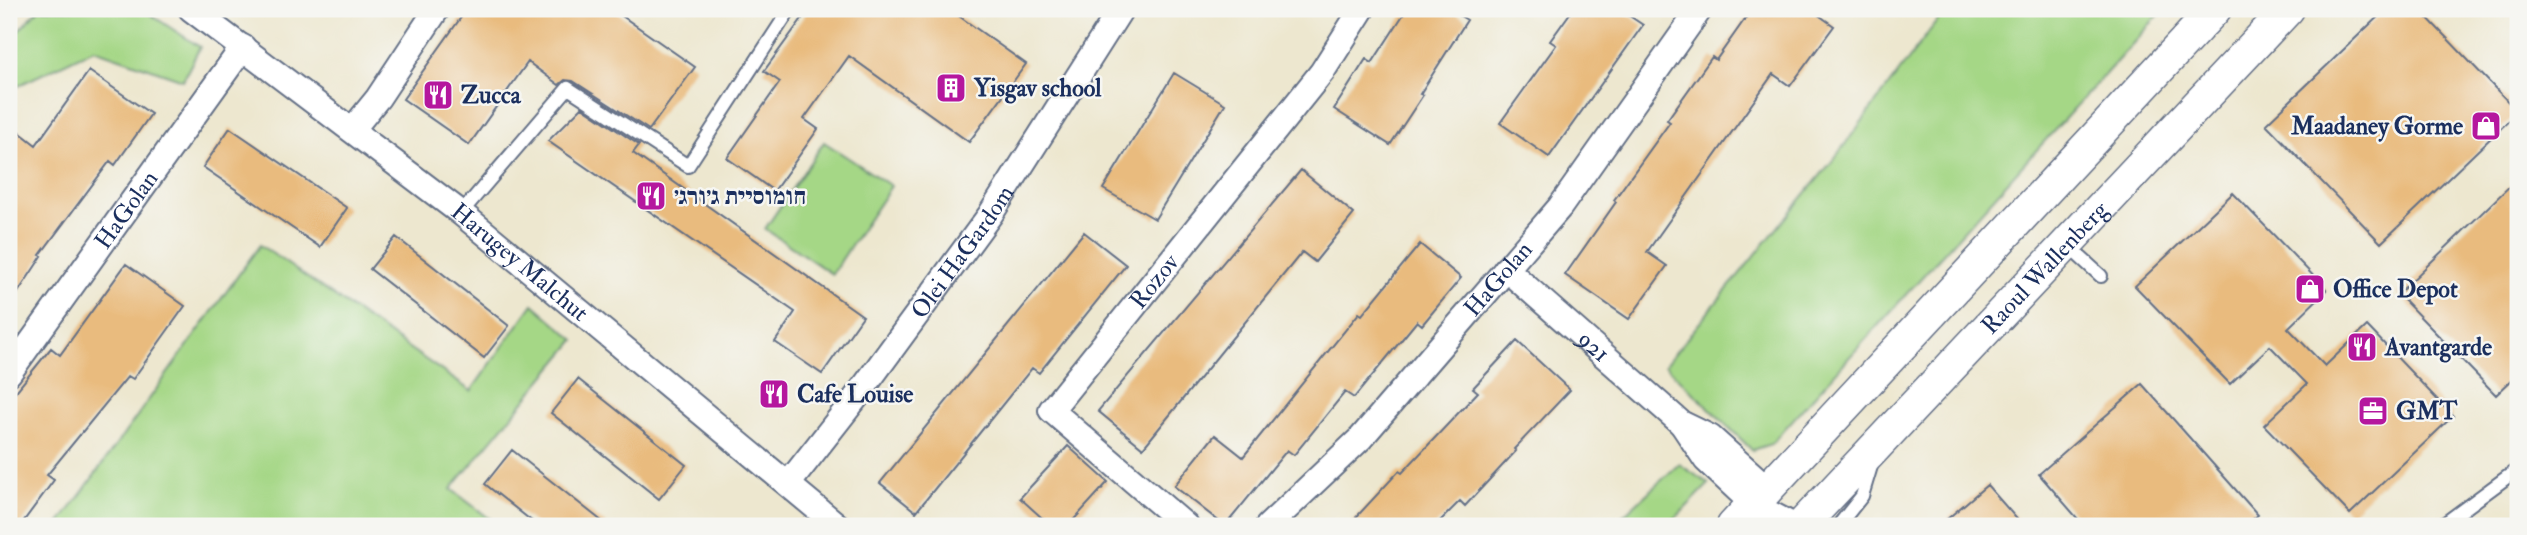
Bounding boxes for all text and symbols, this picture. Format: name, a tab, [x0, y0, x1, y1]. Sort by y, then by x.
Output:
building icon: Yisgav school	[934, 71, 968, 105]
place label: Yisgav school	[973, 73, 1102, 104]
restaurant icon: Zucca	[421, 78, 455, 112]
place label: Zucca	[461, 80, 522, 111]
shop icon: Maadaney Gorme	[2469, 109, 2503, 143]
place label: Maadaney Gorme	[2290, 111, 2463, 142]
street label: HaGolan	[88, 165, 165, 255]
restaurant icon: חומוסיית ג׳ורג׳	[634, 179, 668, 213]
street label: Olei HaGardom	[904, 179, 1021, 325]
place label: חומוסיית ג׳ורג׳	[674, 181, 806, 212]
street label: Raoul Wallenberg	[1975, 194, 2116, 341]
street label: Harugey Malchut	[444, 196, 595, 329]
street label: HaGolan	[1457, 235, 1539, 323]
street label: Rozov	[1123, 247, 1186, 315]
shop icon: Office Depot	[2293, 272, 2327, 306]
place label: Office Depot	[2333, 274, 2458, 305]
street label: 921	[1569, 323, 1616, 369]
restaurant icon: Avantgarde	[2345, 330, 2379, 364]
place label: Avantgarde	[2384, 332, 2492, 363]
restaurant icon: Cafe Louise	[757, 377, 791, 411]
place label: Cafe Louise	[797, 379, 913, 410]
office icon: GMT	[2356, 394, 2390, 428]
place label: GMT	[2396, 396, 2457, 427]

